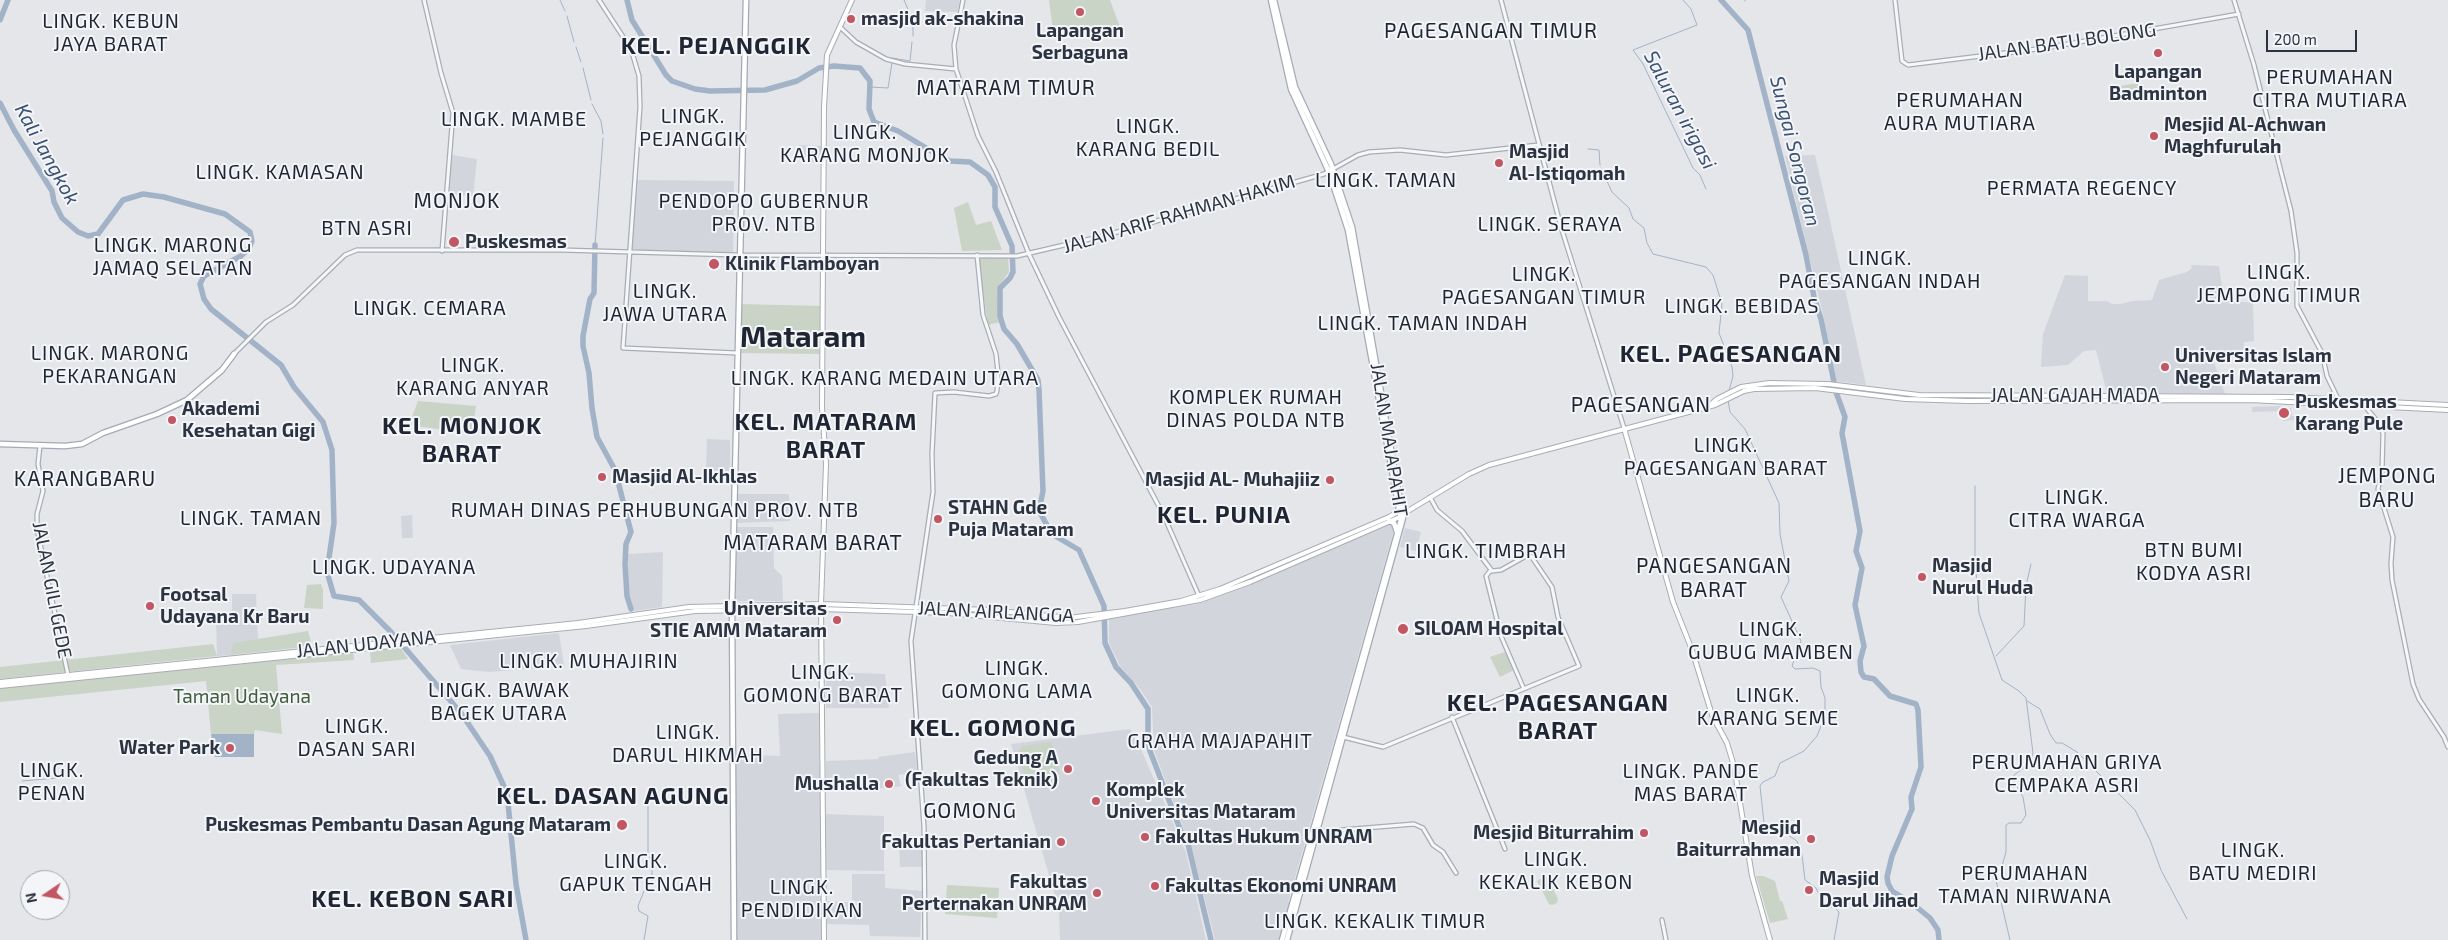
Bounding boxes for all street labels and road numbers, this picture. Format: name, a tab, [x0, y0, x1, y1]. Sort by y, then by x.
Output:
street label: JALAN BATU BOLONG	[1976, 18, 2158, 66]
street label: JALAN ARIF RAHMAN HAKIM	[1060, 170, 1298, 258]
street label: JALAN MAJAPAHIT	[1366, 362, 1412, 518]
street label: JALAN GAJAH MADA	[1990, 385, 2160, 407]
street label: JALAN GILI GEDE	[28, 519, 76, 661]
street label: JALAN AIRLANGGA	[917, 597, 1075, 627]
street label: JALAN UDAYANA	[295, 625, 437, 663]

